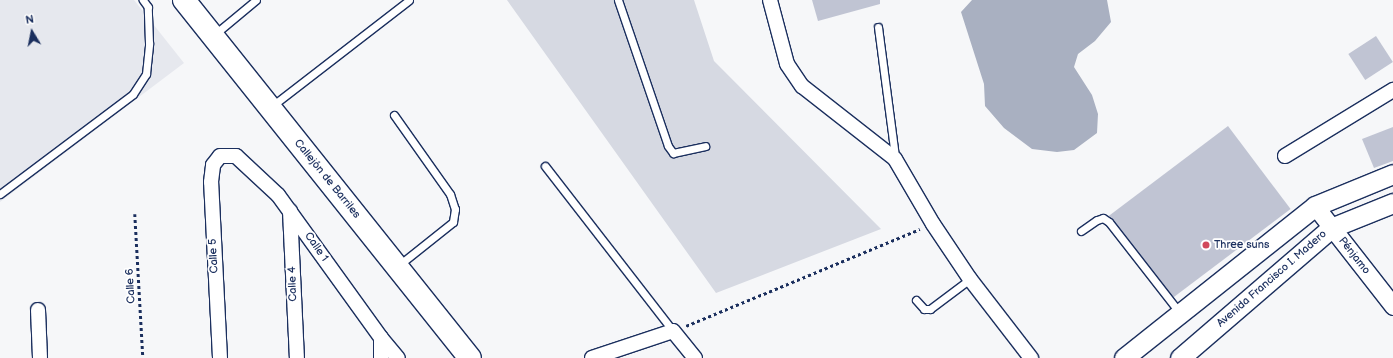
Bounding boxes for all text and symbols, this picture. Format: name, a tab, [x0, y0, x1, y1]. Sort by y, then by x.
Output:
north arrow	[12, 12, 52, 52]
text: N	[25, 13, 35, 27]
street label: Callejón de Barriles	[291, 137, 363, 221]
street label: Avenida Francisco I. Madero	[1214, 228, 1330, 330]
street label: Calle 1	[301, 230, 331, 264]
street label: Pénjamo	[1335, 235, 1373, 277]
street label: Calle 5	[207, 238, 221, 274]
place label: Three suns	[1214, 238, 1269, 252]
marker: Three suns	[1201, 240, 1211, 250]
street label: Calle 4	[286, 266, 300, 302]
street label: Calle 6	[123, 268, 139, 304]

